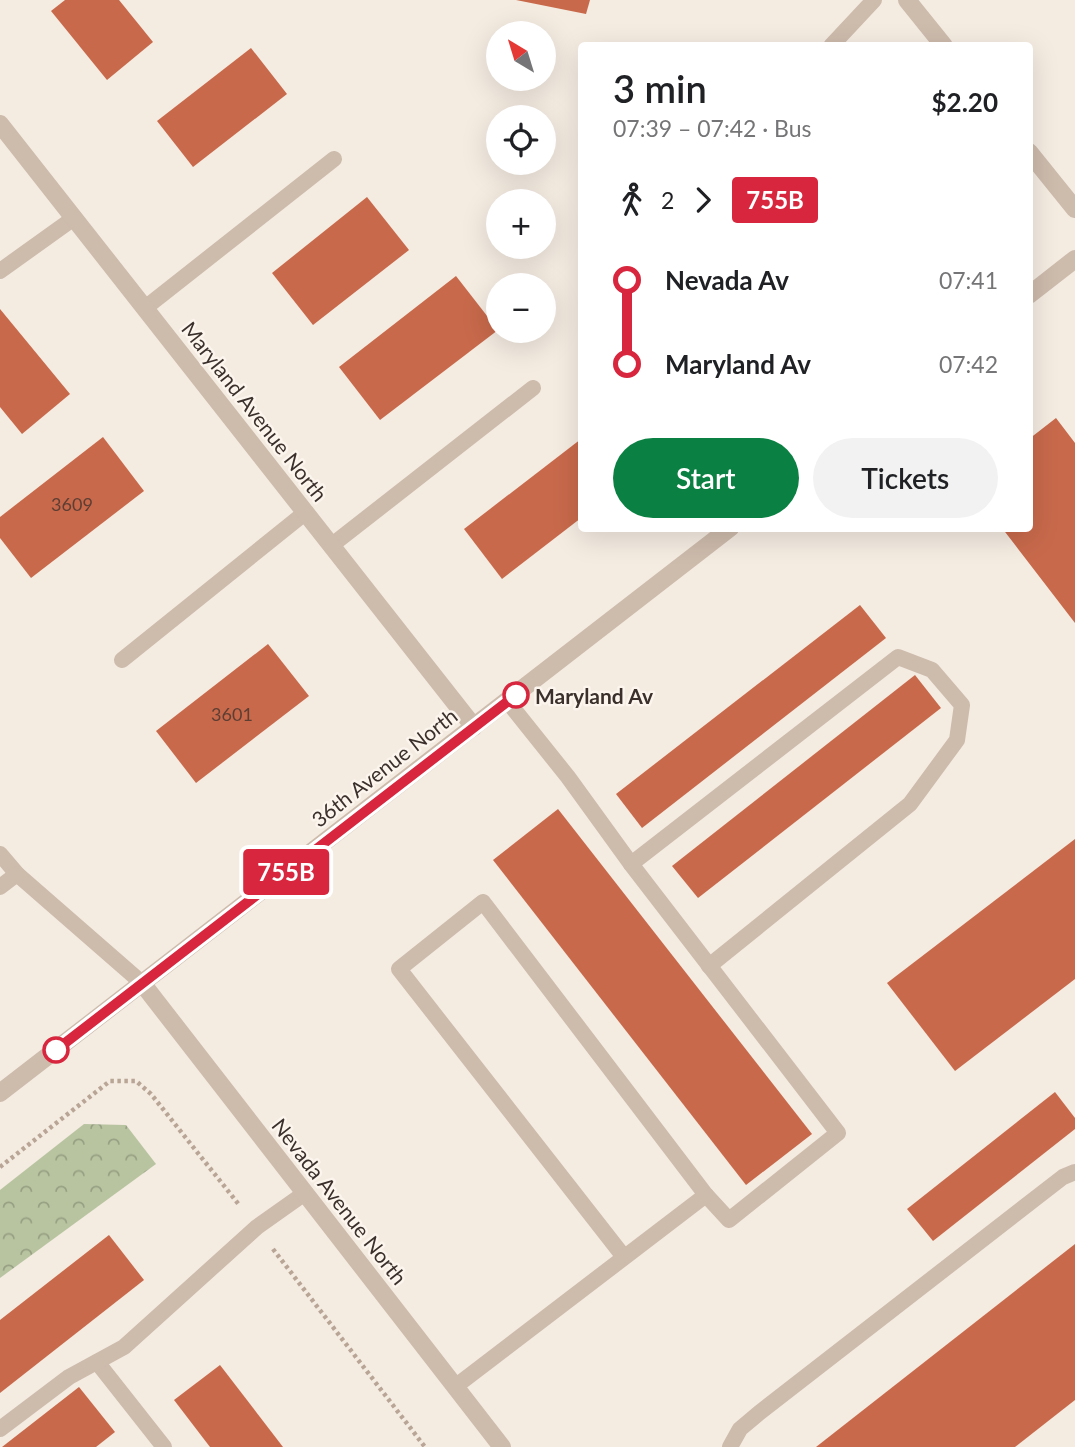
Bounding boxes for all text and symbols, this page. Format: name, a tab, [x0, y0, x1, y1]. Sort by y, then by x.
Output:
north arrow	[486, 21, 556, 91]
map controls	[486, 21, 556, 343]
text: 3 min	[613, 65, 707, 111]
text: $2.20	[932, 86, 998, 118]
button: locate	[486, 105, 556, 175]
text: 07:39 – 07:42 · Bus	[613, 114, 812, 142]
icon: walk	[613, 181, 651, 219]
icon: forward	[684, 181, 722, 219]
text: 755B	[746, 185, 804, 214]
text: 2	[661, 186, 674, 214]
button: +	[486, 189, 556, 259]
text: Nevada Av	[665, 264, 789, 296]
text: 07:41	[939, 266, 998, 294]
button: −	[486, 273, 556, 343]
street label: Maryland Avenue North	[177, 316, 333, 506]
text: Maryland Av	[665, 348, 811, 380]
text: 07:42	[939, 350, 998, 378]
button: Start	[613, 438, 799, 518]
button: Tickets	[813, 438, 998, 518]
house number: 3609	[51, 493, 93, 515]
marker: Maryland Av	[503, 682, 529, 708]
place label: Maryland Av	[535, 683, 653, 708]
street label: 36th Avenue North	[306, 702, 462, 832]
house number: 3601	[211, 703, 253, 725]
line badge: 755B	[237, 849, 335, 895]
text: 755B	[257, 857, 315, 886]
unlabelled marker	[43, 1037, 69, 1063]
street label: Nevada Avenue North	[267, 1113, 413, 1289]

